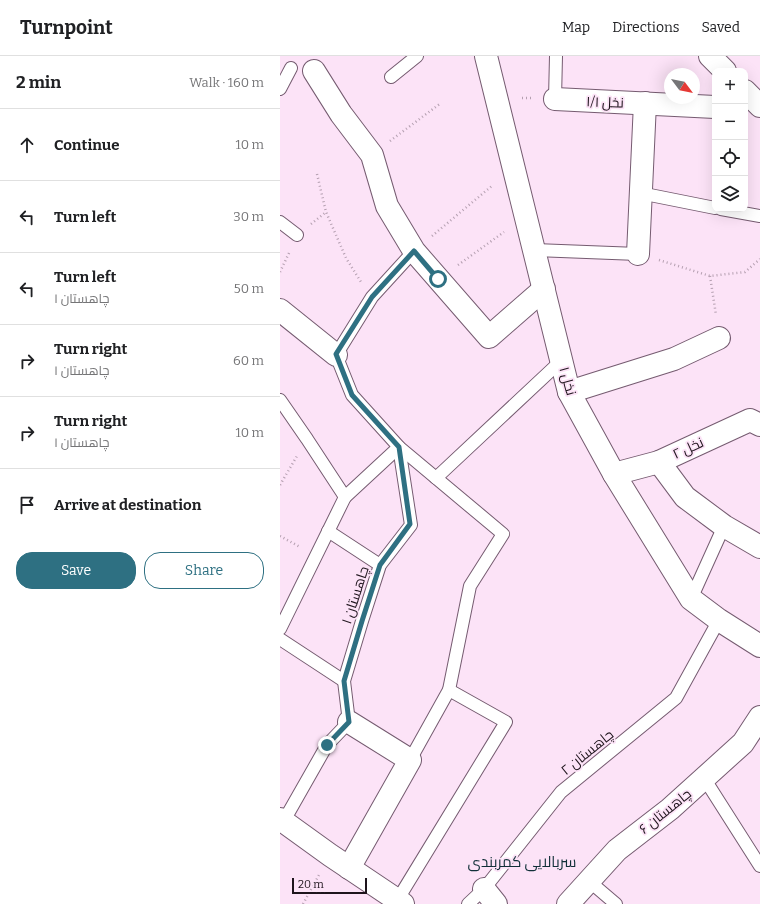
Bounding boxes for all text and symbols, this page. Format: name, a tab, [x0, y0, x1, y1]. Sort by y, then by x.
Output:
text: Turnpoint	[20, 16, 113, 39]
text: Map	[562, 19, 590, 36]
text: Directions	[612, 19, 680, 36]
text: Saved	[702, 19, 740, 36]
north arrow	[664, 68, 700, 104]
map controls	[712, 68, 748, 212]
button: +	[712, 68, 748, 104]
text: 2 min	[16, 72, 61, 93]
text: Walk · 160 m	[189, 75, 264, 90]
street label: نخل ۱/۱	[586, 93, 624, 112]
button: −	[712, 104, 748, 140]
icon: ahead	[16, 134, 38, 156]
text: Continue	[54, 136, 120, 154]
text: 10 m	[235, 137, 264, 152]
button: locate	[712, 140, 748, 176]
button: layers	[712, 176, 748, 212]
icon: left	[16, 206, 38, 228]
text: Turn left	[54, 208, 116, 226]
text: 30 m	[233, 209, 264, 224]
text: Turn left	[54, 268, 116, 286]
route start	[429, 270, 447, 288]
icon: left	[16, 278, 38, 300]
text: 50 m	[234, 281, 264, 296]
text: چاهستان ۱	[54, 291, 110, 306]
text: Turn right	[54, 340, 127, 358]
icon: right	[16, 350, 38, 372]
text: 60 m	[233, 353, 264, 368]
text: چاهستان ۱	[54, 363, 110, 378]
street label: نخل ۱	[555, 365, 580, 397]
text: Turn right	[54, 412, 127, 430]
icon: right	[16, 422, 38, 444]
text: 10 m	[235, 425, 264, 440]
street label: نخل ۲	[670, 434, 706, 463]
text: چاهستان ۱	[54, 435, 110, 450]
icon: arrive	[16, 494, 38, 516]
text: Arrive at destination	[54, 496, 201, 514]
button: Save	[16, 552, 136, 589]
button: Share	[144, 552, 264, 589]
street label: چاهستان ۱	[338, 564, 374, 627]
street label: چاهستان ۲	[558, 726, 618, 780]
route end	[318, 736, 336, 754]
street label: چاهستان ۶	[636, 785, 695, 838]
district label: سربالایی کمربندی	[468, 853, 576, 872]
scale bar	[292, 876, 367, 895]
text: 20 m	[298, 878, 324, 891]

